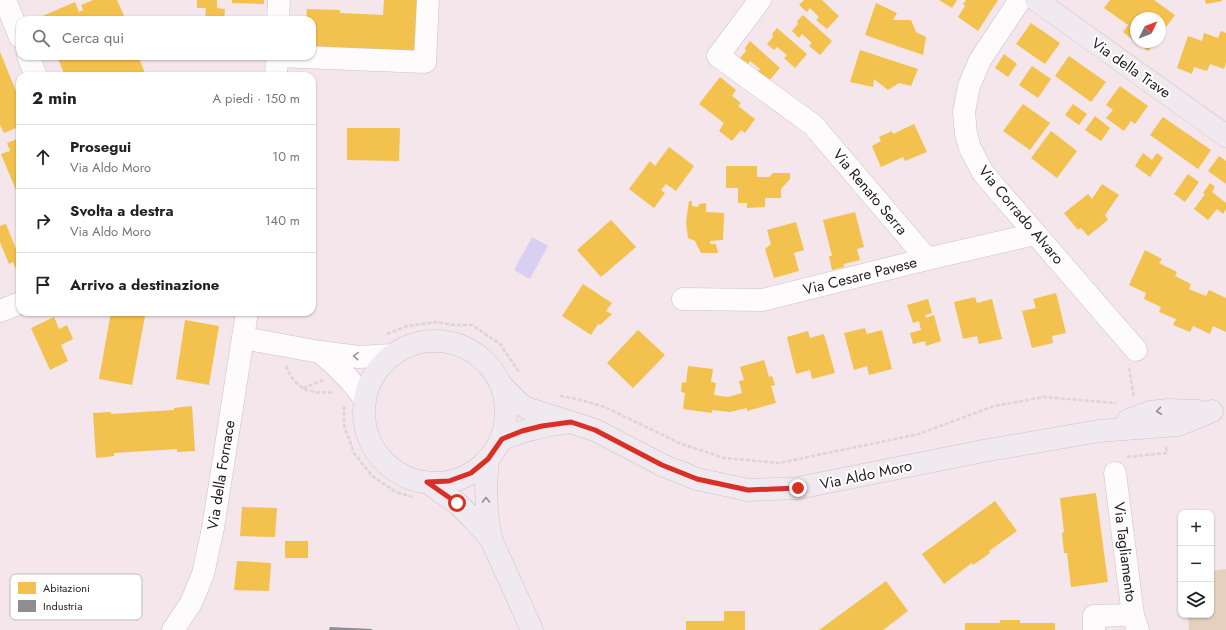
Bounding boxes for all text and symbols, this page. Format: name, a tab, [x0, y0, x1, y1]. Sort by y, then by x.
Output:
north arrow	[1130, 12, 1166, 48]
search box	[16, 16, 316, 60]
icon: search	[30, 27, 52, 49]
text: Cerca qui	[62, 27, 124, 49]
street label: Via della Trave	[1087, 32, 1175, 104]
text: 2 min	[32, 86, 77, 110]
text: A piedi · 150 m	[213, 89, 300, 108]
text: Prosegui	[70, 136, 131, 158]
street label: Via Renato Serra	[827, 144, 913, 240]
icon: ahead	[32, 146, 54, 168]
text: 10 m	[272, 147, 300, 166]
text: Via Aldo Moro	[70, 158, 151, 177]
street label: Via Corrado Alvaro	[973, 161, 1069, 269]
text: Svolta a destra	[70, 200, 174, 222]
icon: right	[32, 210, 54, 232]
text: 140 m	[265, 211, 300, 230]
text: Via Aldo Moro	[70, 222, 151, 241]
street label: Via Cesare Pavese	[801, 251, 920, 301]
icon: arrive	[32, 274, 54, 296]
text: Arrivo a destinazione	[70, 274, 219, 296]
one-way arrow	[353, 352, 359, 361]
one-way arrow	[1156, 406, 1162, 415]
street label: Via della Fornace	[201, 418, 241, 531]
street label: Via Aldo Moro	[818, 455, 914, 495]
route end	[789, 479, 807, 497]
route start	[448, 494, 466, 512]
one-way arrow	[482, 497, 490, 503]
street label: Via Tagliamento	[1108, 501, 1142, 603]
map controls	[1178, 510, 1214, 618]
button: +	[1178, 510, 1214, 546]
button: −	[1178, 546, 1214, 582]
legend	[10, 574, 142, 620]
text: Abitazioni	[43, 580, 90, 596]
button: layers	[1178, 582, 1214, 618]
text: Industria	[43, 598, 83, 614]

